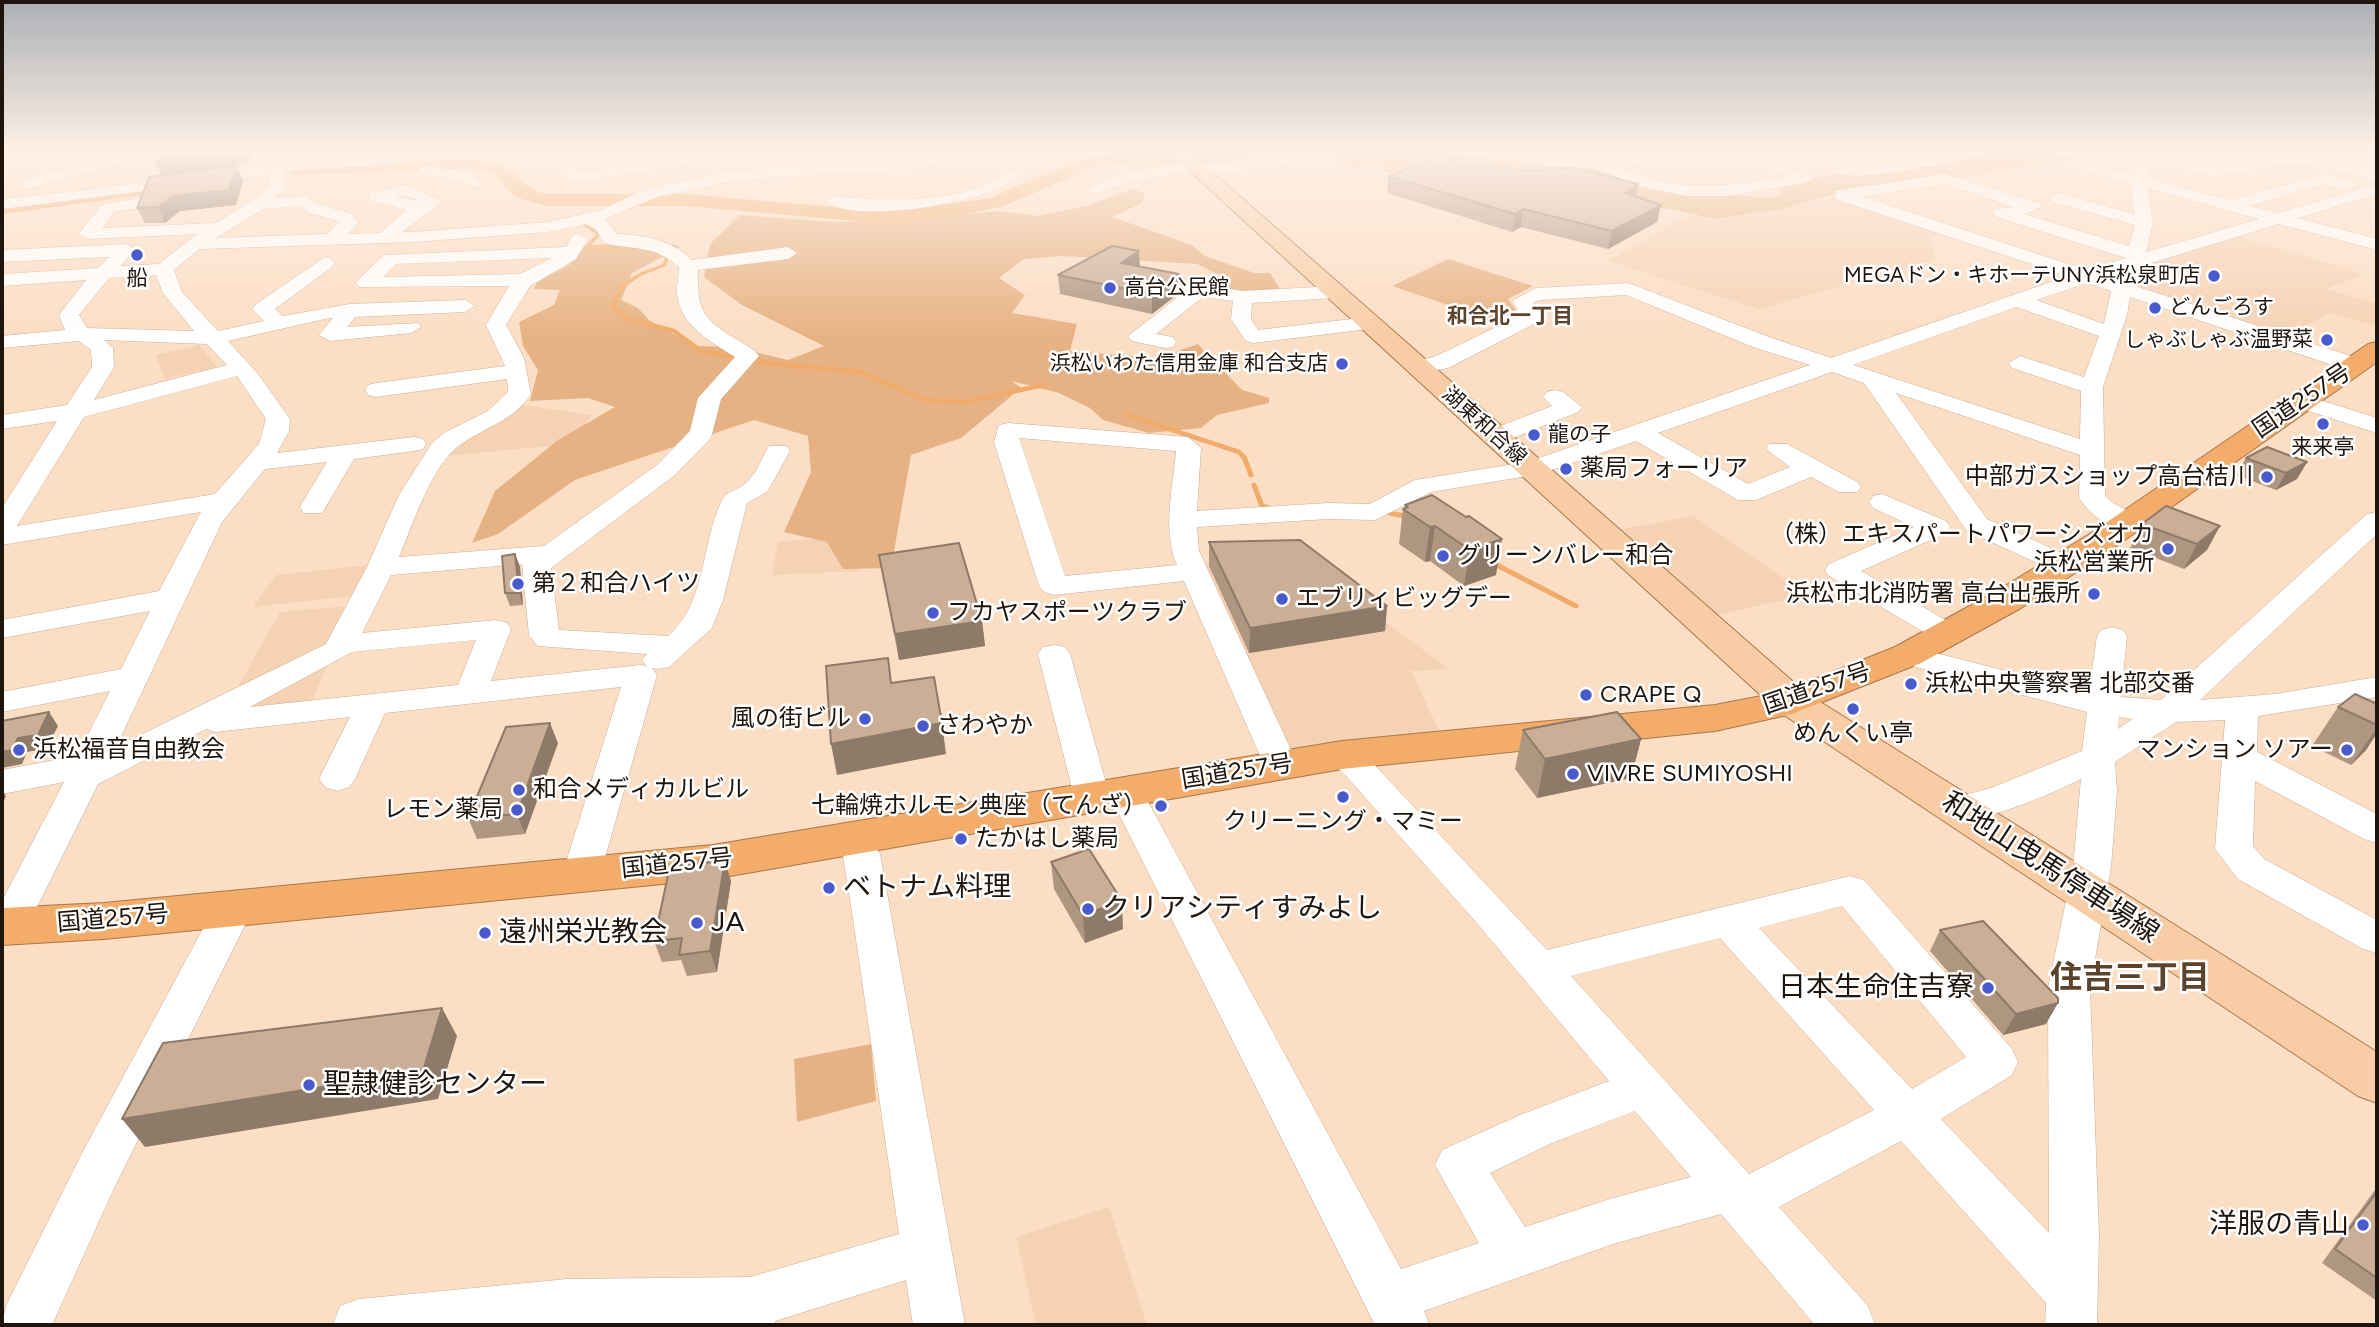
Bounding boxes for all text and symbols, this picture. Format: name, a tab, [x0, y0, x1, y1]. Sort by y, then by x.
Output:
marker: 船	[129, 247, 145, 263]
place label: MEGAドン・キホーテUNY浜松泉町店	[1844, 263, 2200, 289]
place label: 船	[127, 266, 147, 292]
marker: MEGAドン・キホーテUNY浜松泉町店	[2206, 268, 2222, 284]
place label: 高台公民館	[1124, 275, 1229, 301]
marker: 高台公民館	[1102, 280, 1118, 296]
place label: どんごろす	[2169, 295, 2274, 321]
marker: どんごろす	[2147, 300, 2163, 316]
district label: 和合北一丁目	[1447, 304, 1573, 330]
place label: しゃぶしゃぶ温野菜	[2124, 327, 2313, 353]
marker: しゃぶしゃぶ温野菜	[2319, 332, 2335, 348]
place label: 浜松いわた信用金庫 和合支店	[1050, 351, 1328, 377]
marker: 浜松いわた信用金庫 和合支店	[1334, 356, 1350, 372]
street label: 国道257号	[2247, 358, 2357, 444]
street label: 湖東和合線	[1437, 382, 1531, 470]
marker: 来来亭	[2315, 416, 2331, 432]
place label: 龍の子	[1548, 422, 1611, 448]
marker: 龍の子	[1526, 427, 1542, 443]
place label: 来来亭	[2292, 435, 2354, 461]
place label: 薬局フォーリア	[1580, 455, 1748, 483]
marker: 薬局フォーリア	[1558, 461, 1574, 477]
place label: 中部ガスショップ高台桔川	[1965, 463, 2253, 491]
marker: 中部ガスショップ高台桔川	[2259, 469, 2275, 485]
place label: （株）エキスパートパワーシズオカ 浜松営業所	[1770, 521, 2154, 577]
marker: （株）エキスパートパワーシズオカ 浜松営業所	[2160, 541, 2176, 557]
place label: グリーンバレー和合	[1457, 542, 1673, 570]
marker: グリーンバレー和合	[1435, 548, 1451, 564]
place label: 第２和合ハイツ	[532, 570, 700, 598]
marker: 第２和合ハイツ	[510, 576, 526, 592]
place label: 浜松市北消防署 高台出張所	[1786, 580, 2080, 608]
place label: エブリィビッグデー	[1296, 585, 1512, 613]
marker: 浜松市北消防署 高台出張所	[2086, 586, 2102, 602]
marker: エブリィビッグデー	[1274, 591, 1290, 607]
place label: フカヤスポーツクラブ	[947, 599, 1187, 627]
marker: フカヤスポーツクラブ	[925, 605, 941, 621]
street label: 国道257号	[1759, 657, 1875, 721]
place label: 浜松中央警察署 北部交番	[1925, 670, 2195, 698]
marker: 浜松中央警察署 北部交番	[1903, 676, 1919, 692]
place label: CRAPE Q	[1600, 681, 1701, 709]
marker: CRAPE Q	[1578, 687, 1594, 703]
marker: めんくい亭	[1845, 701, 1861, 717]
place label: 風の街ビル	[731, 705, 851, 733]
marker: 風の街ビル	[857, 711, 873, 727]
place label: さわやか	[937, 712, 1033, 740]
marker: さわやか	[915, 718, 931, 734]
place label: めんくい亭	[1793, 720, 1913, 748]
place label: 浜松福音自由教会	[33, 736, 225, 764]
place label: マンション ソアー	[2137, 736, 2333, 764]
marker: 浜松福音自由教会	[11, 742, 27, 758]
marker: マンション ソアー	[2339, 742, 2355, 758]
street label: 国道257号	[1179, 749, 1295, 795]
place label: VIVRE SUMIYOSHI	[1587, 760, 1793, 788]
marker: VIVRE SUMIYOSHI	[1565, 766, 1581, 782]
place label: 和合メディカルビル	[533, 776, 749, 804]
marker: 和合メディカルビル	[511, 782, 527, 798]
street label: 和地山曳馬停車場線	[1935, 785, 2165, 951]
marker: クリーニング・マミー	[1335, 789, 1351, 805]
place label: 七輪焼ホルモン典座（てんざ）	[811, 792, 1147, 820]
place label: レモン薬局	[383, 796, 503, 824]
marker: 七輪焼ホルモン典座（てんざ）	[1153, 798, 1169, 814]
marker: レモン薬局	[509, 802, 525, 818]
place label: クリーニング・マミー	[1223, 808, 1463, 836]
place label: たかはし薬局	[975, 825, 1119, 853]
marker: たかはし薬局	[953, 831, 969, 847]
street label: 国道257号	[620, 844, 734, 884]
place label: ベトナム料理	[843, 871, 1011, 905]
marker: ベトナム料理	[821, 880, 837, 896]
place label: クリアシティすみよし	[1102, 892, 1382, 926]
street label: 国道257号	[56, 900, 170, 938]
marker: クリアシティすみよし	[1080, 901, 1096, 917]
place label: JA	[711, 906, 744, 940]
marker: JA	[689, 915, 705, 931]
place label: 遠州栄光教会	[499, 916, 667, 950]
marker: 遠州栄光教会	[477, 925, 493, 941]
district label: 住吉三丁目	[2050, 960, 2210, 998]
place label: 日本生命住吉寮	[1778, 971, 1974, 1005]
marker: 日本生命住吉寮	[1980, 980, 1996, 996]
place label: 聖隷健診センター	[323, 1068, 547, 1102]
marker: 聖隷健診センター	[301, 1077, 317, 1093]
place label: 洋服の青山	[2209, 1208, 2349, 1242]
marker: 洋服の青山	[2355, 1217, 2371, 1233]

